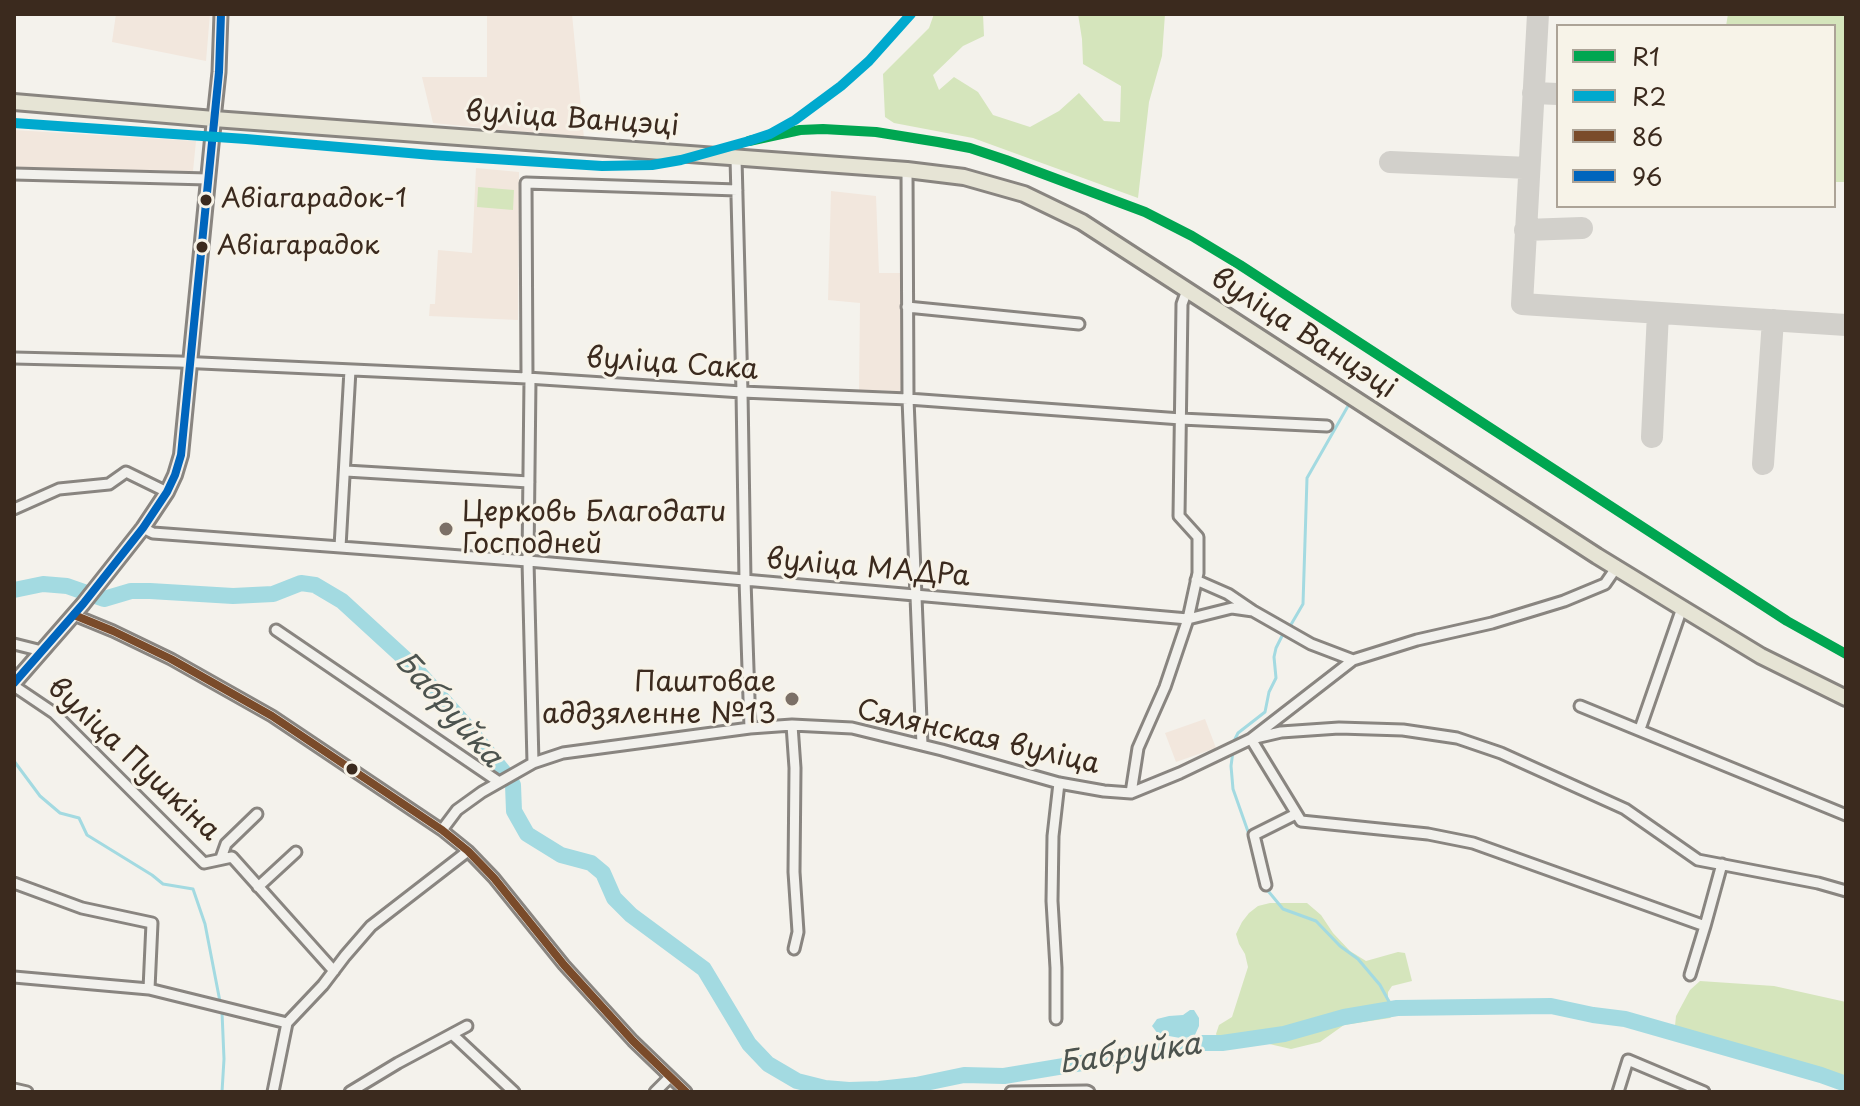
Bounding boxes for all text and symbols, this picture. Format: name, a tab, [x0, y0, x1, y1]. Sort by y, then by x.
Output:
legend	[1556, 24, 1836, 208]
text: R1	[1632, 38, 1660, 74]
text: R2	[1632, 78, 1667, 114]
street label: вуліца Ванцэці	[464, 96, 680, 144]
text: 86	[1632, 118, 1663, 154]
text: 96	[1632, 158, 1662, 194]
place label: Авіагарадок-1	[221, 184, 407, 216]
marker: Авіагарадок-1	[198, 192, 214, 208]
place label: Авіагарадок	[217, 231, 380, 263]
marker: Авіагарадок	[194, 239, 210, 255]
street label: вуліца Ванцэці	[1204, 262, 1402, 406]
street label: вуліца Сака	[585, 342, 759, 388]
place label: Церковь Благодати Господней	[462, 496, 726, 562]
marker: Церковь Благодати Господней	[437, 520, 455, 538]
street label: вуліца МАДРа	[765, 543, 971, 595]
water label: Бабруйка	[387, 645, 509, 775]
place label: Паштовае аддзяленне №13	[542, 666, 776, 732]
street label: вуліца Пушкіна	[40, 671, 226, 849]
marker: Паштовае аддзяленне №13	[783, 690, 801, 708]
street label: Сялянская вуліца	[853, 694, 1103, 782]
unlabelled marker	[344, 761, 360, 777]
water label: Бабруйка	[1057, 1027, 1203, 1083]

